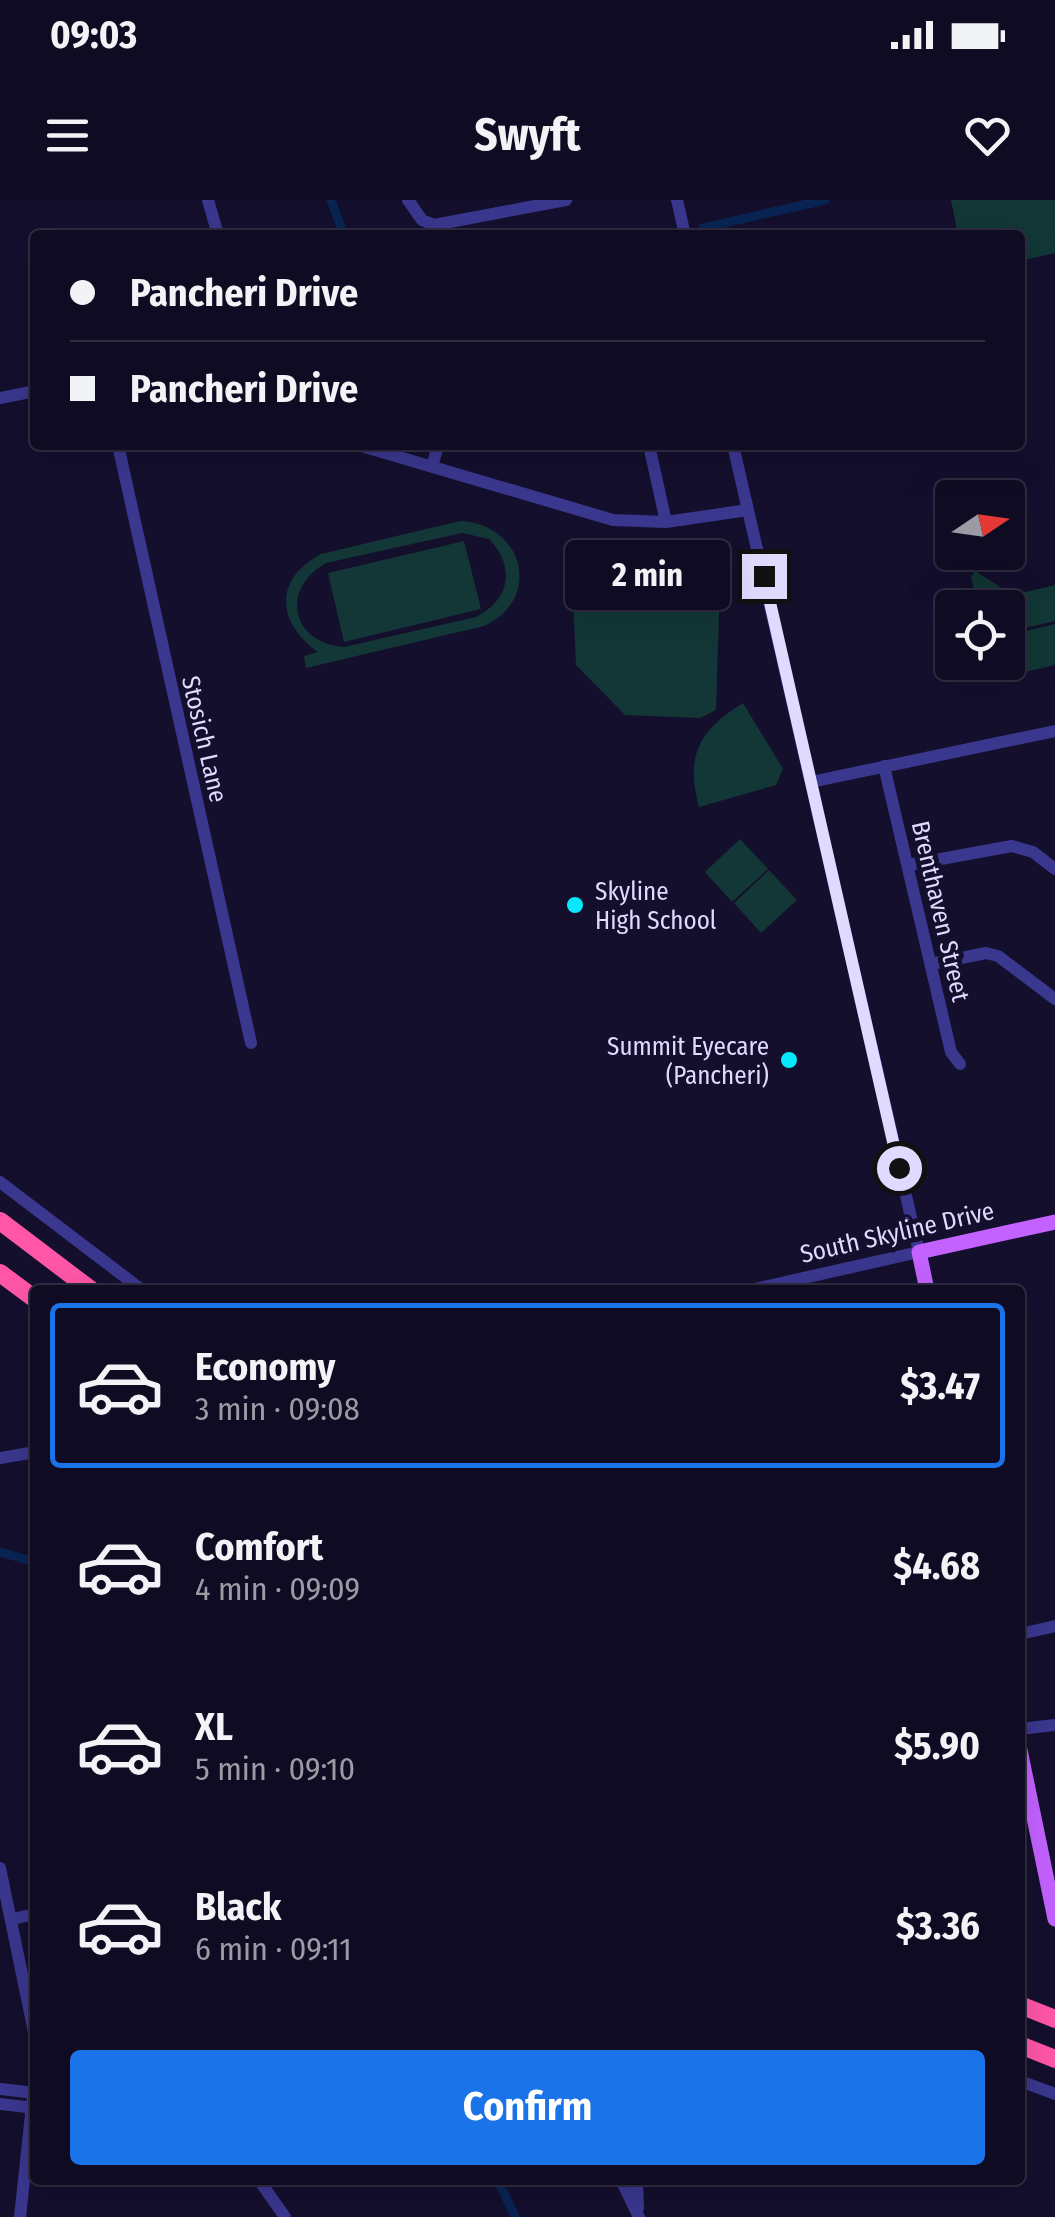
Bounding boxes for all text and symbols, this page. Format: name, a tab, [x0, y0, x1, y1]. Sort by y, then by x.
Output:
text: 09:03	[50, 12, 137, 58]
icon: menu	[40, 108, 95, 163]
text: Swyft	[474, 108, 581, 162]
icon: heart	[960, 108, 1015, 163]
text: Pancheri Drive	[130, 270, 358, 316]
text: Pancheri Drive	[130, 366, 358, 412]
north arrow	[935, 480, 1025, 570]
map controls	[935, 480, 1025, 680]
callout: 2 min	[564, 541, 729, 611]
route end	[742, 554, 787, 599]
text: 2 min	[612, 556, 683, 594]
button: locate	[935, 590, 1025, 680]
street label: Stosich Lane	[175, 673, 233, 805]
street label: Brenthaven Street	[905, 818, 976, 1005]
place label: Skyline High School	[595, 877, 717, 936]
marker: Skyline High School	[564, 894, 586, 916]
place label: Summit Eyecare (Pancheri)	[607, 1032, 769, 1091]
marker: Summit Eyecare (Pancheri)	[778, 1049, 800, 1071]
route start	[877, 1146, 922, 1191]
street label: South Skyline Drive	[797, 1196, 997, 1270]
icon: car	[75, 1341, 165, 1431]
text: Economy	[195, 1344, 335, 1390]
text: $3.47	[900, 1363, 980, 1409]
text: 3 min · 09:08	[195, 1390, 360, 1428]
icon: car	[75, 1521, 165, 1611]
text: Comfort	[195, 1524, 323, 1570]
text: $4.68	[893, 1543, 980, 1589]
text: 4 min · 09:09	[195, 1570, 360, 1608]
icon: car	[75, 1701, 165, 1791]
text: XL	[195, 1704, 233, 1750]
text: $5.90	[894, 1723, 980, 1769]
text: 5 min · 09:10	[195, 1750, 355, 1788]
icon: car	[75, 1881, 165, 1971]
text: Black	[195, 1884, 281, 1930]
text: $3.36	[896, 1903, 980, 1949]
text: 6 min · 09:11	[195, 1930, 352, 1968]
button: Confirm	[70, 2050, 985, 2165]

